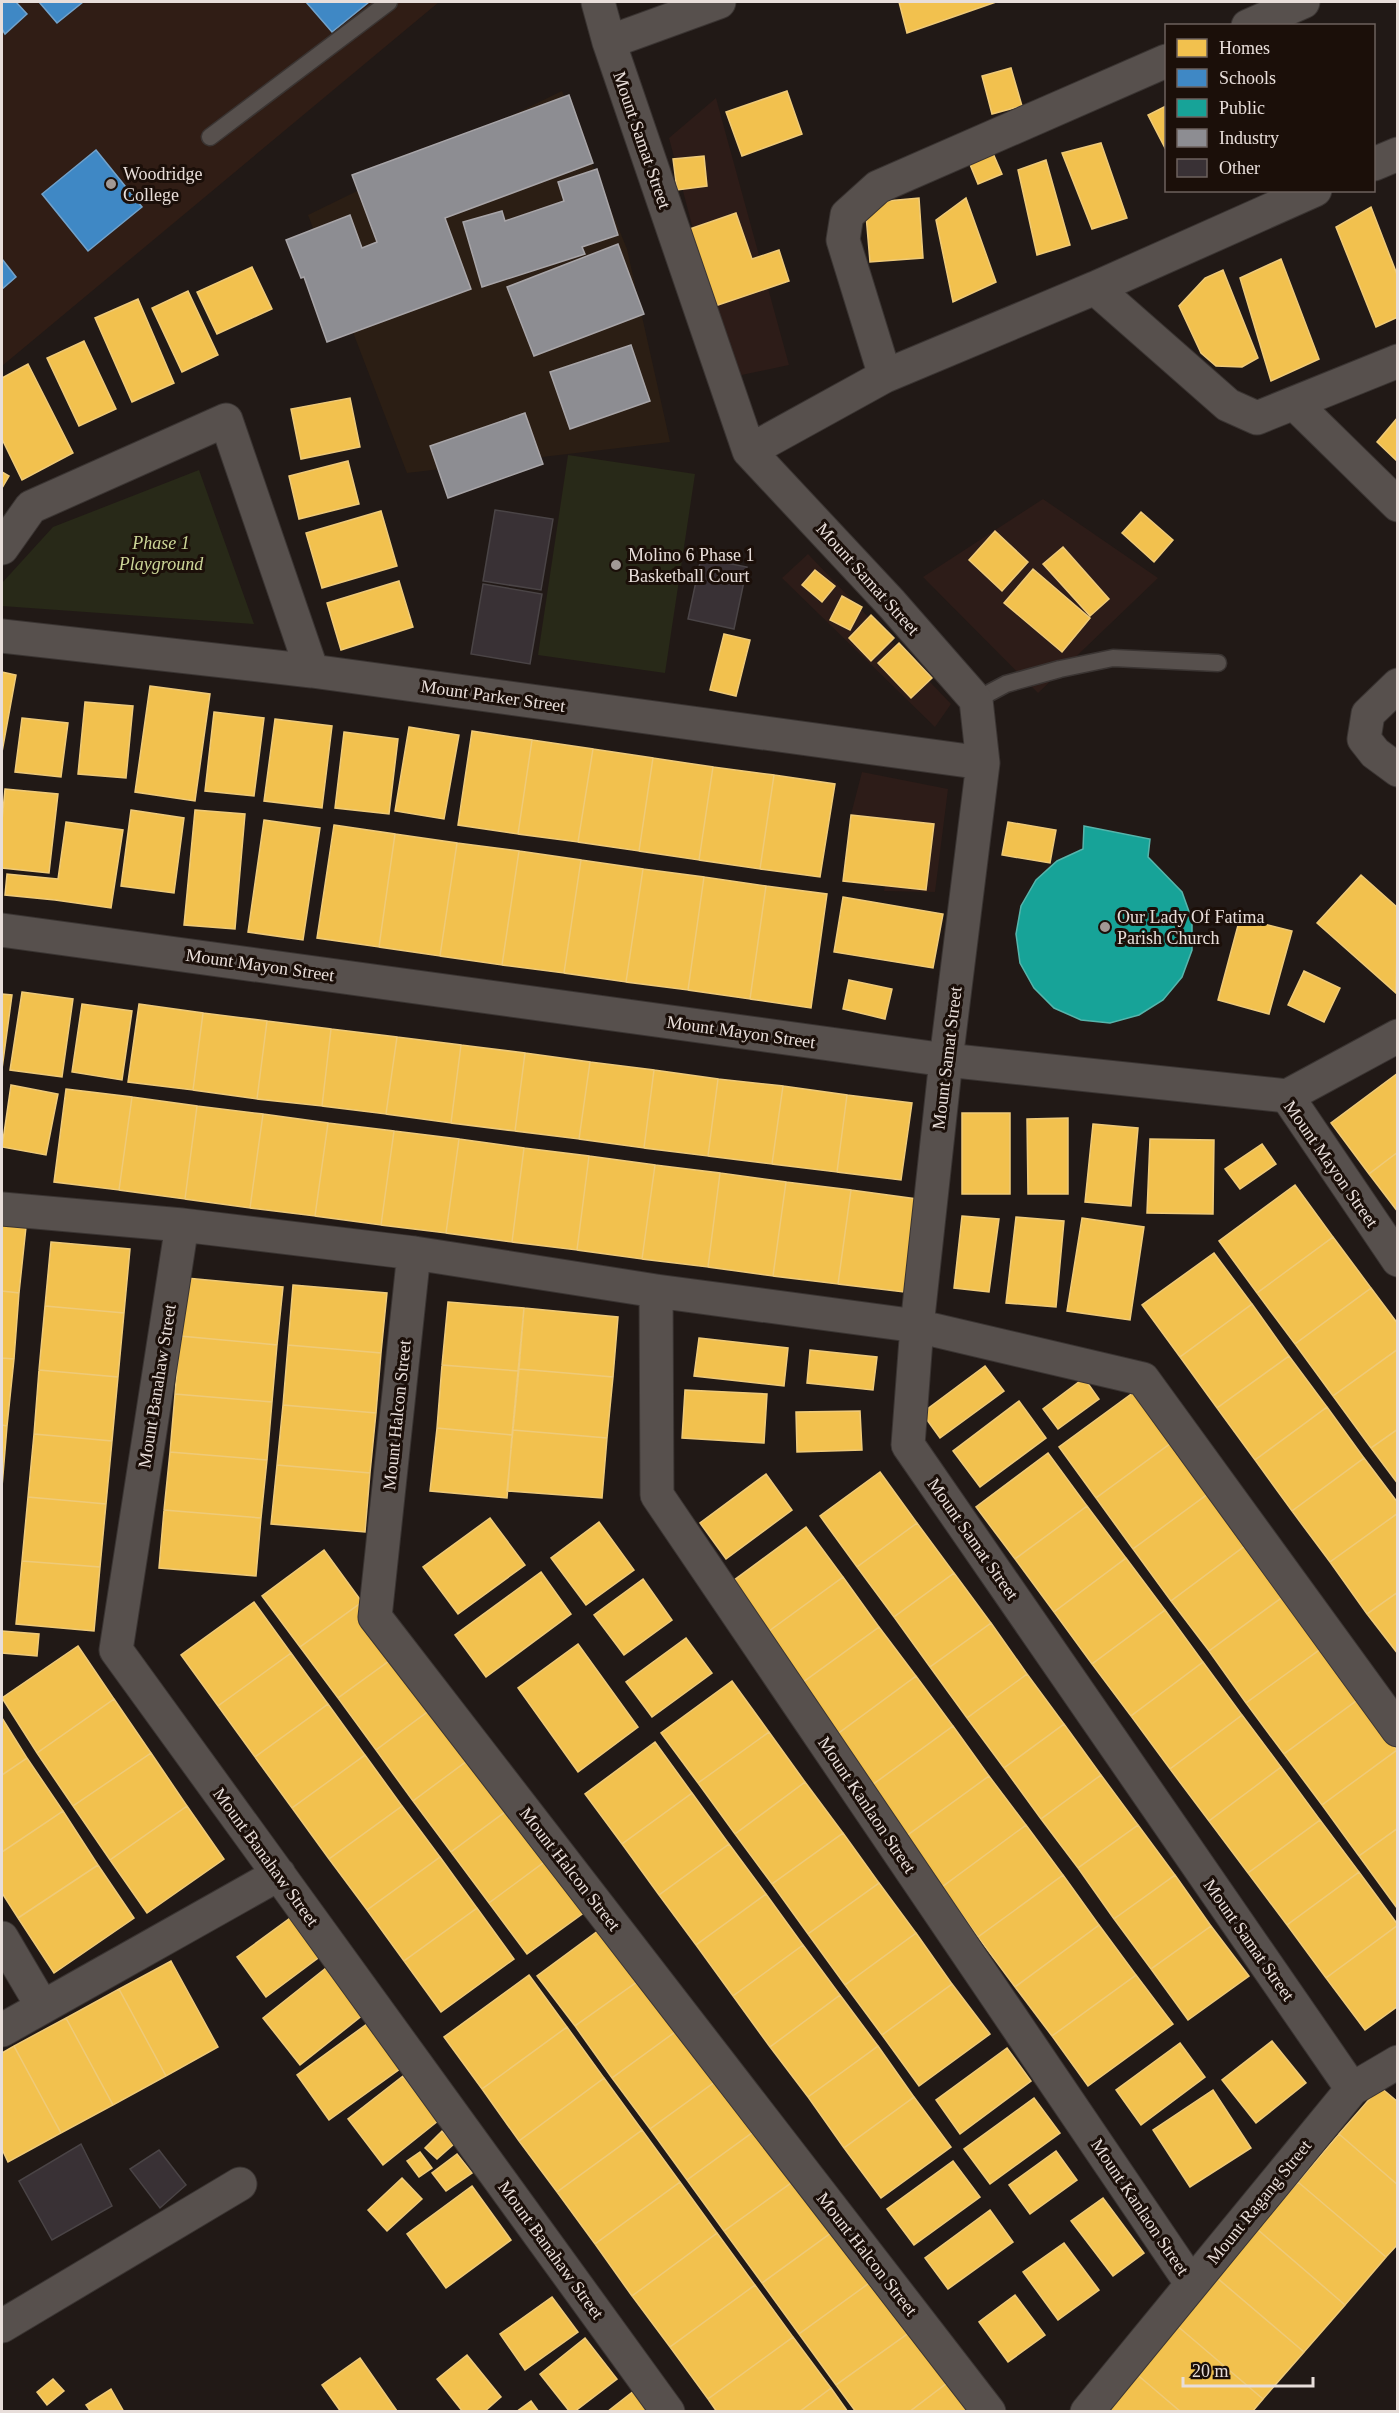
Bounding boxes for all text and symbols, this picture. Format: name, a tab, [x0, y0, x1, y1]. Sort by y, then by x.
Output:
legend	[1165, 24, 1375, 192]
text: Homes	[1219, 38, 1270, 58]
text: Schools	[1219, 68, 1276, 88]
street label: Mount Samat Street	[609, 69, 675, 211]
text: Public	[1219, 98, 1265, 118]
text: Industry	[1219, 128, 1279, 148]
text: Other	[1219, 158, 1260, 178]
place label: Woodridge College	[123, 164, 203, 205]
marker: Woodridge College	[104, 177, 118, 191]
street label: Mount Samat Street	[812, 519, 924, 639]
park label: Phase 1 Playground	[118, 533, 204, 574]
place label: Molino 6 Phase 1 Basketball Court	[628, 545, 755, 586]
marker: Molino 6 Phase 1 Basketball Court	[609, 558, 623, 572]
street label: Mount Parker Street	[419, 676, 567, 716]
place label: Our Lady Of Fatima Parish Church	[1117, 907, 1264, 948]
marker: Our Lady Of Fatima Parish Church	[1098, 920, 1112, 934]
street label: Mount Mayon Street	[184, 945, 336, 985]
street label: Mount Samat Street	[928, 985, 966, 1131]
street label: Mount Mayon Street	[665, 1012, 817, 1052]
street label: Mount Mayon Street	[1280, 1097, 1382, 1231]
street label: Mount Banahaw Street	[134, 1302, 180, 1470]
street label: Mount Halcon Street	[379, 1339, 415, 1491]
street label: Mount Samat Street	[924, 1474, 1022, 1604]
street label: Mount Kanlaon Street	[814, 1733, 920, 1877]
street label: Mount Banahaw Street	[209, 1784, 323, 1930]
street label: Mount Halcon Street	[516, 1803, 624, 1935]
street label: Mount Samat Street	[1200, 1875, 1298, 2005]
street label: Mount Kanlaon Street	[1087, 2135, 1193, 2279]
street label: Mount Ragang Street	[1203, 2136, 1315, 2268]
street label: Mount Banahaw Street	[494, 2177, 608, 2323]
street label: Mount Halcon Street	[813, 2188, 921, 2320]
scale bar	[1183, 2350, 1314, 2388]
text: 20 m	[1192, 2361, 1229, 2381]

